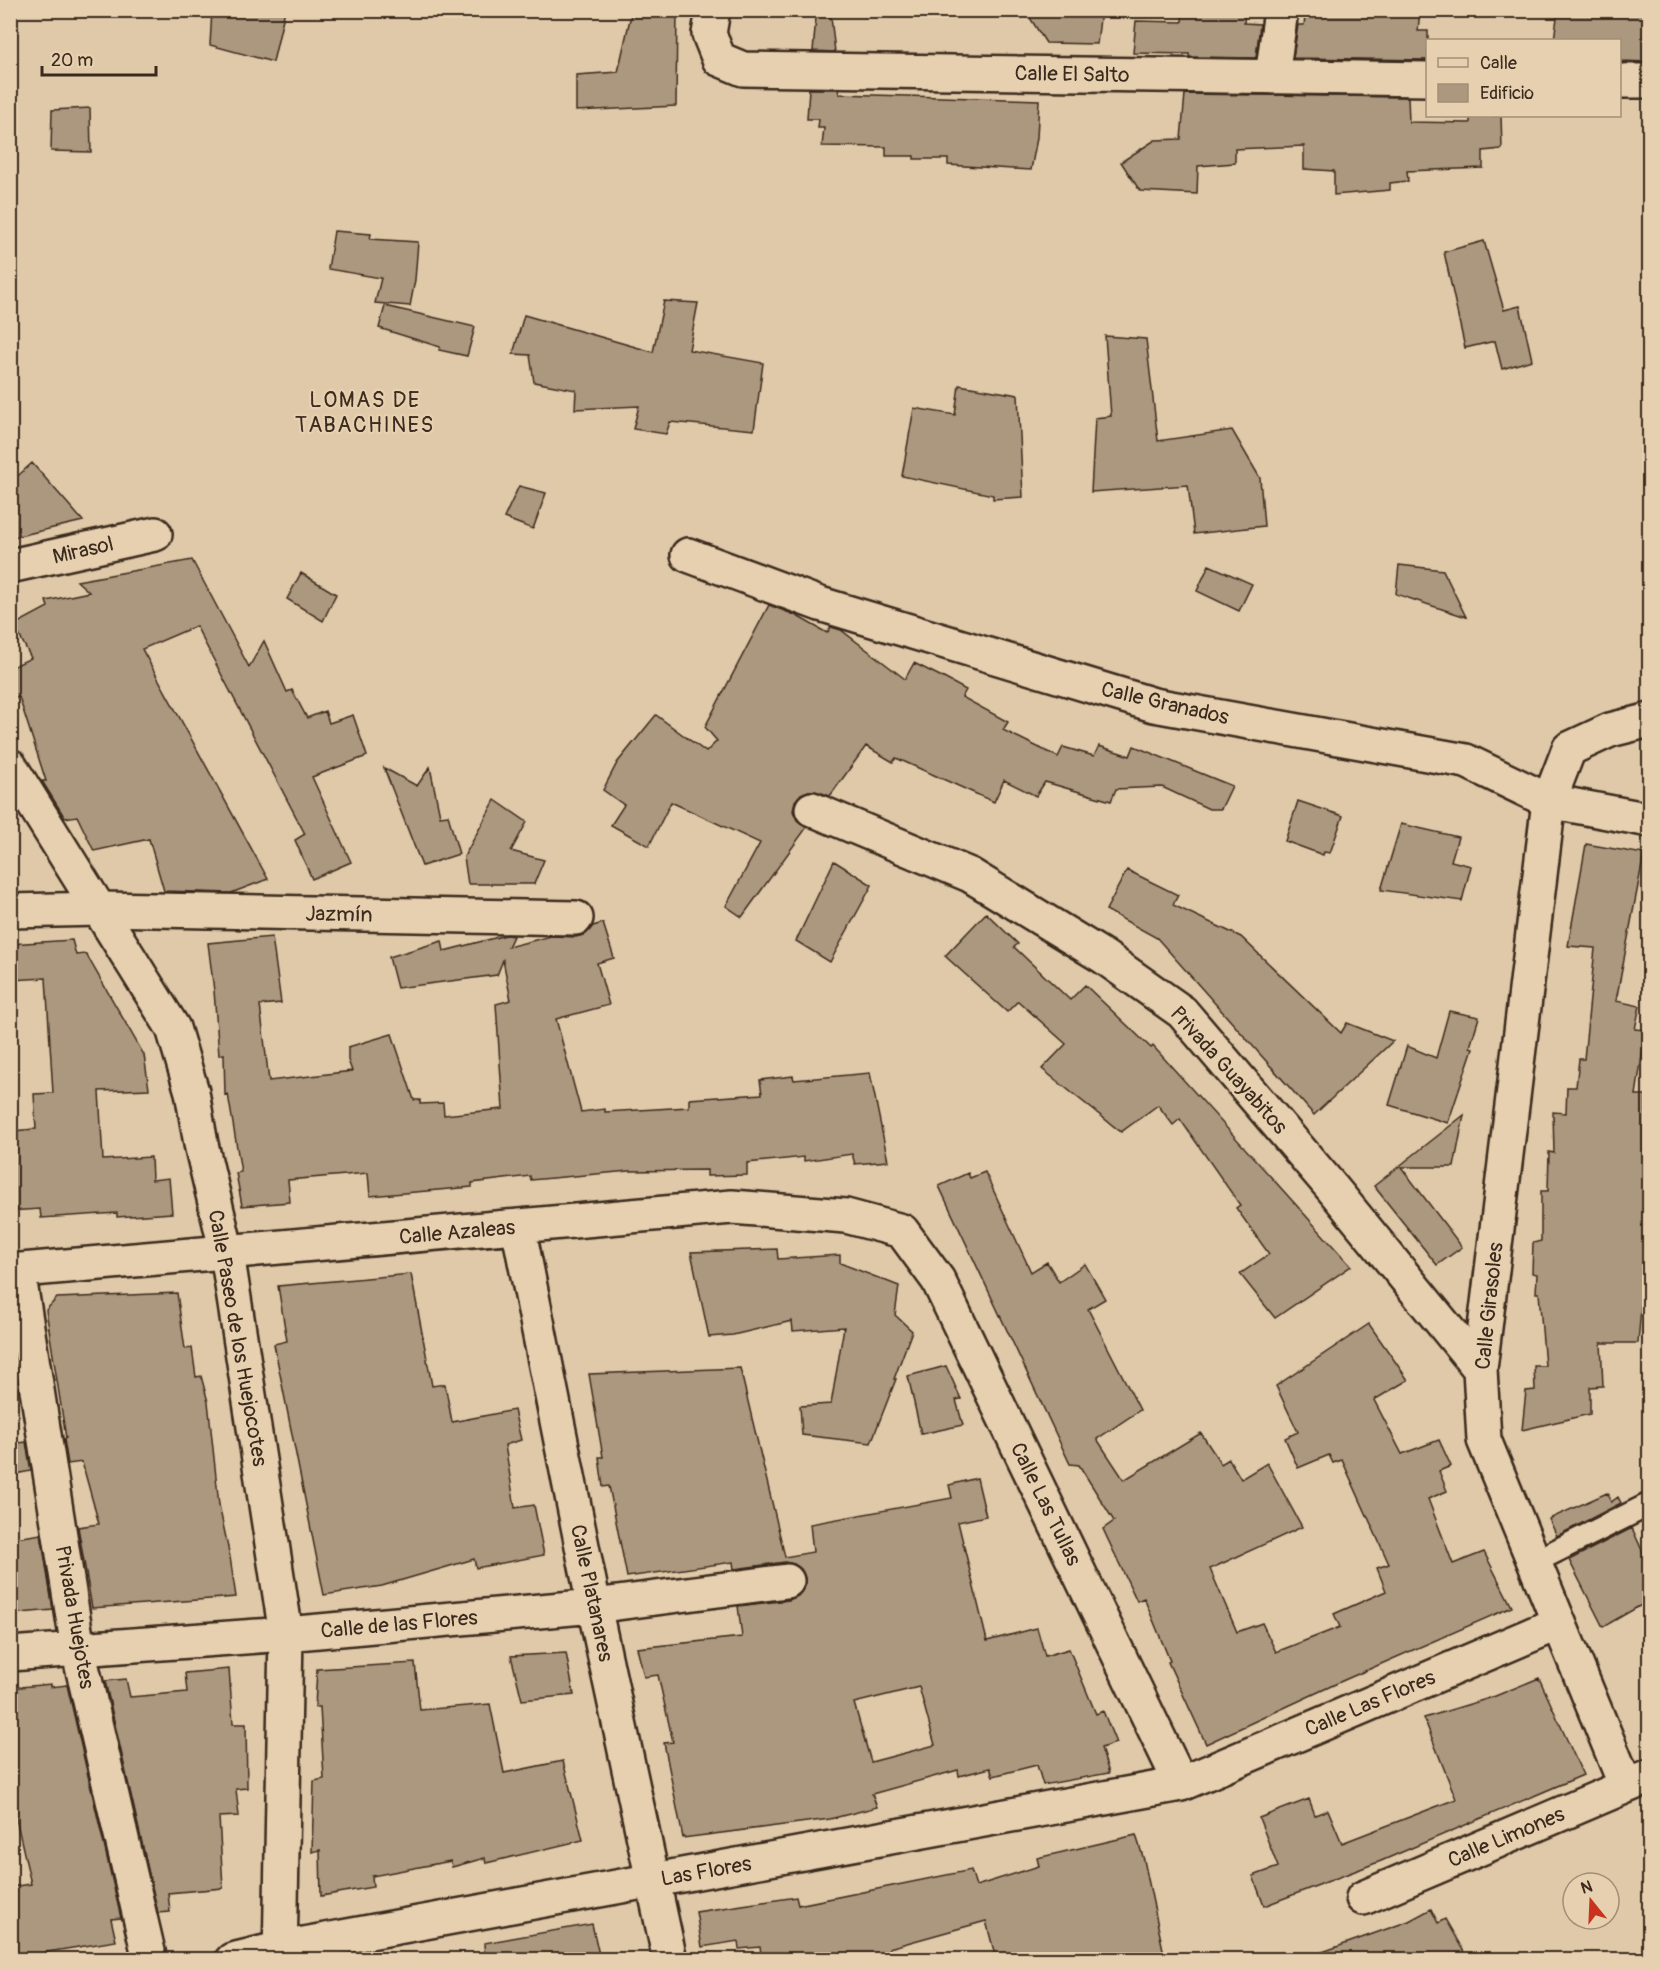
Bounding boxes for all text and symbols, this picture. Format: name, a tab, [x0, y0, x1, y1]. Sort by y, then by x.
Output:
scale bar	[42, 39, 156, 77]
legend	[1426, 39, 1621, 117]
text: 20 m	[51, 49, 93, 72]
text: Calle	[1480, 52, 1517, 75]
street label: Calle El Salto	[1014, 60, 1130, 89]
text: Edificio	[1480, 82, 1534, 105]
district label: LOMAS DE TABACHINES	[295, 386, 435, 439]
street label: Mirasol	[50, 530, 116, 571]
street label: Calle Granados	[1098, 676, 1232, 731]
street label: Jazmín	[305, 900, 373, 929]
street label: Privada Guayabitos	[1164, 1001, 1294, 1140]
street label: Calle Paseo de los Huejocotes	[202, 1208, 273, 1469]
street label: Calle Azaleas	[398, 1214, 517, 1251]
street label: Calle Girasoles	[1469, 1240, 1510, 1371]
street label: Calle Las Tullas	[1004, 1438, 1087, 1571]
street label: Calle Platanares	[564, 1522, 619, 1665]
street label: Privada Huejotes	[49, 1543, 101, 1692]
street label: Calle de las Flores	[319, 1604, 479, 1645]
street label: Calle Las Flores	[1301, 1664, 1440, 1743]
street label: Calle Limones	[1444, 1801, 1569, 1874]
street label: Las Flores	[659, 1850, 754, 1893]
north arrow	[1561, 1871, 1621, 1931]
text: N	[1578, 1876, 1595, 1899]

